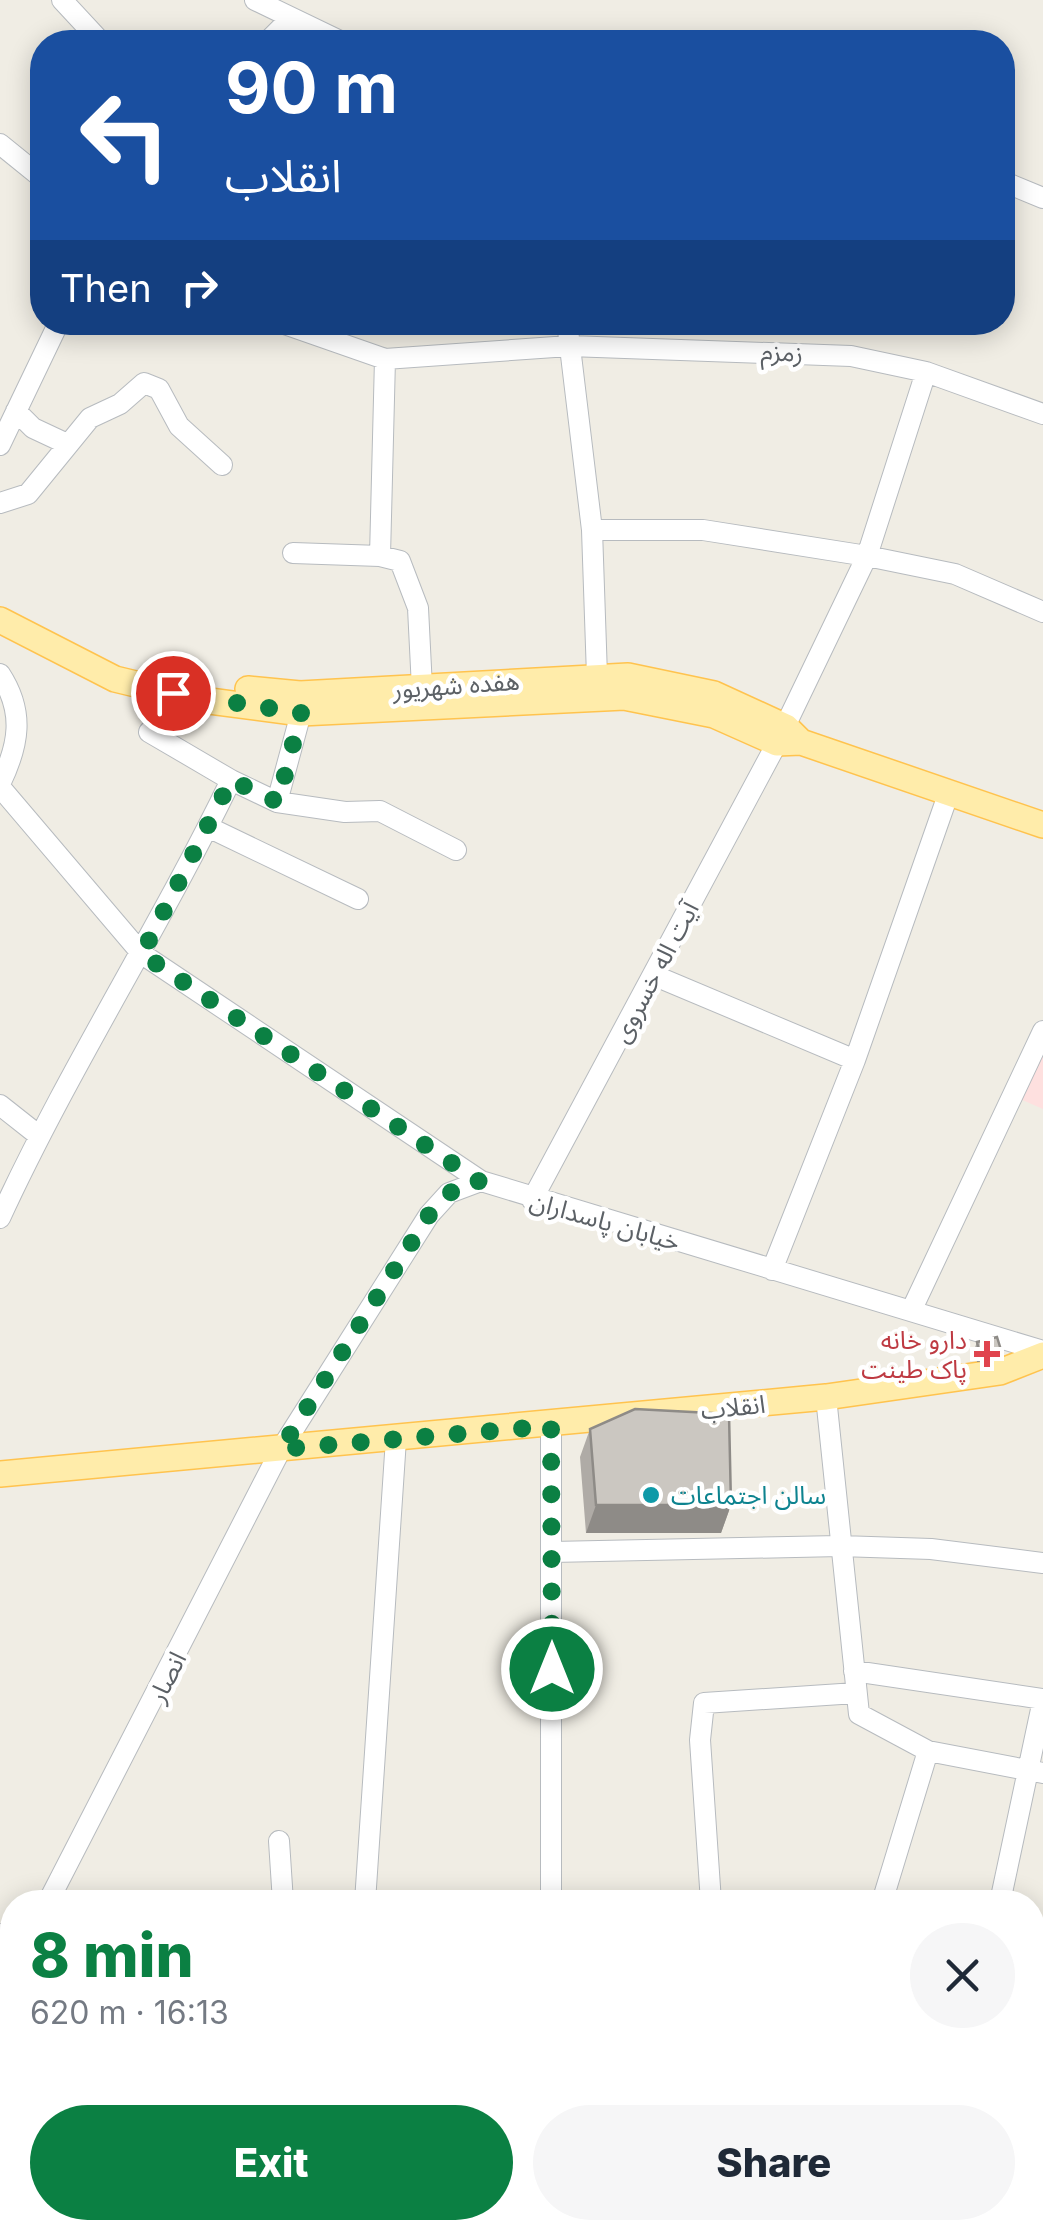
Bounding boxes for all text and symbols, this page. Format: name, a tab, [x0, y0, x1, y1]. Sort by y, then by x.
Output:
text: 90 m	[225, 45, 398, 130]
icon: left	[60, 70, 190, 200]
text: انقلاب	[225, 148, 342, 203]
icon: right	[172, 260, 227, 315]
text: Then	[60, 265, 152, 311]
street label: زمزم	[760, 336, 804, 373]
pin	[131, 651, 216, 736]
icon: arrive	[146, 666, 201, 721]
street label: هفده شهریور	[391, 666, 520, 704]
street label: آیت اله خسروی	[605, 895, 706, 1048]
street label: خیابان پاسداران	[526, 1185, 683, 1258]
place label: دارو خانه پاک طینت	[861, 1325, 967, 1385]
marker: دارو خانه پاک طینت	[976, 1343, 998, 1365]
street label: انقلاب	[699, 1389, 767, 1425]
place label: سالن اجتماعات	[671, 1480, 826, 1510]
marker: سالن اجتماعات	[640, 1484, 662, 1506]
position arrow	[500, 1617, 604, 1721]
street label: انصار	[141, 1647, 192, 1708]
text: 8 min	[30, 1919, 194, 1991]
button: close	[910, 1923, 1015, 2028]
text: 620 m · 16:13	[30, 1993, 229, 2032]
button: Exit	[30, 2105, 513, 2220]
button: Share	[533, 2105, 1015, 2220]

